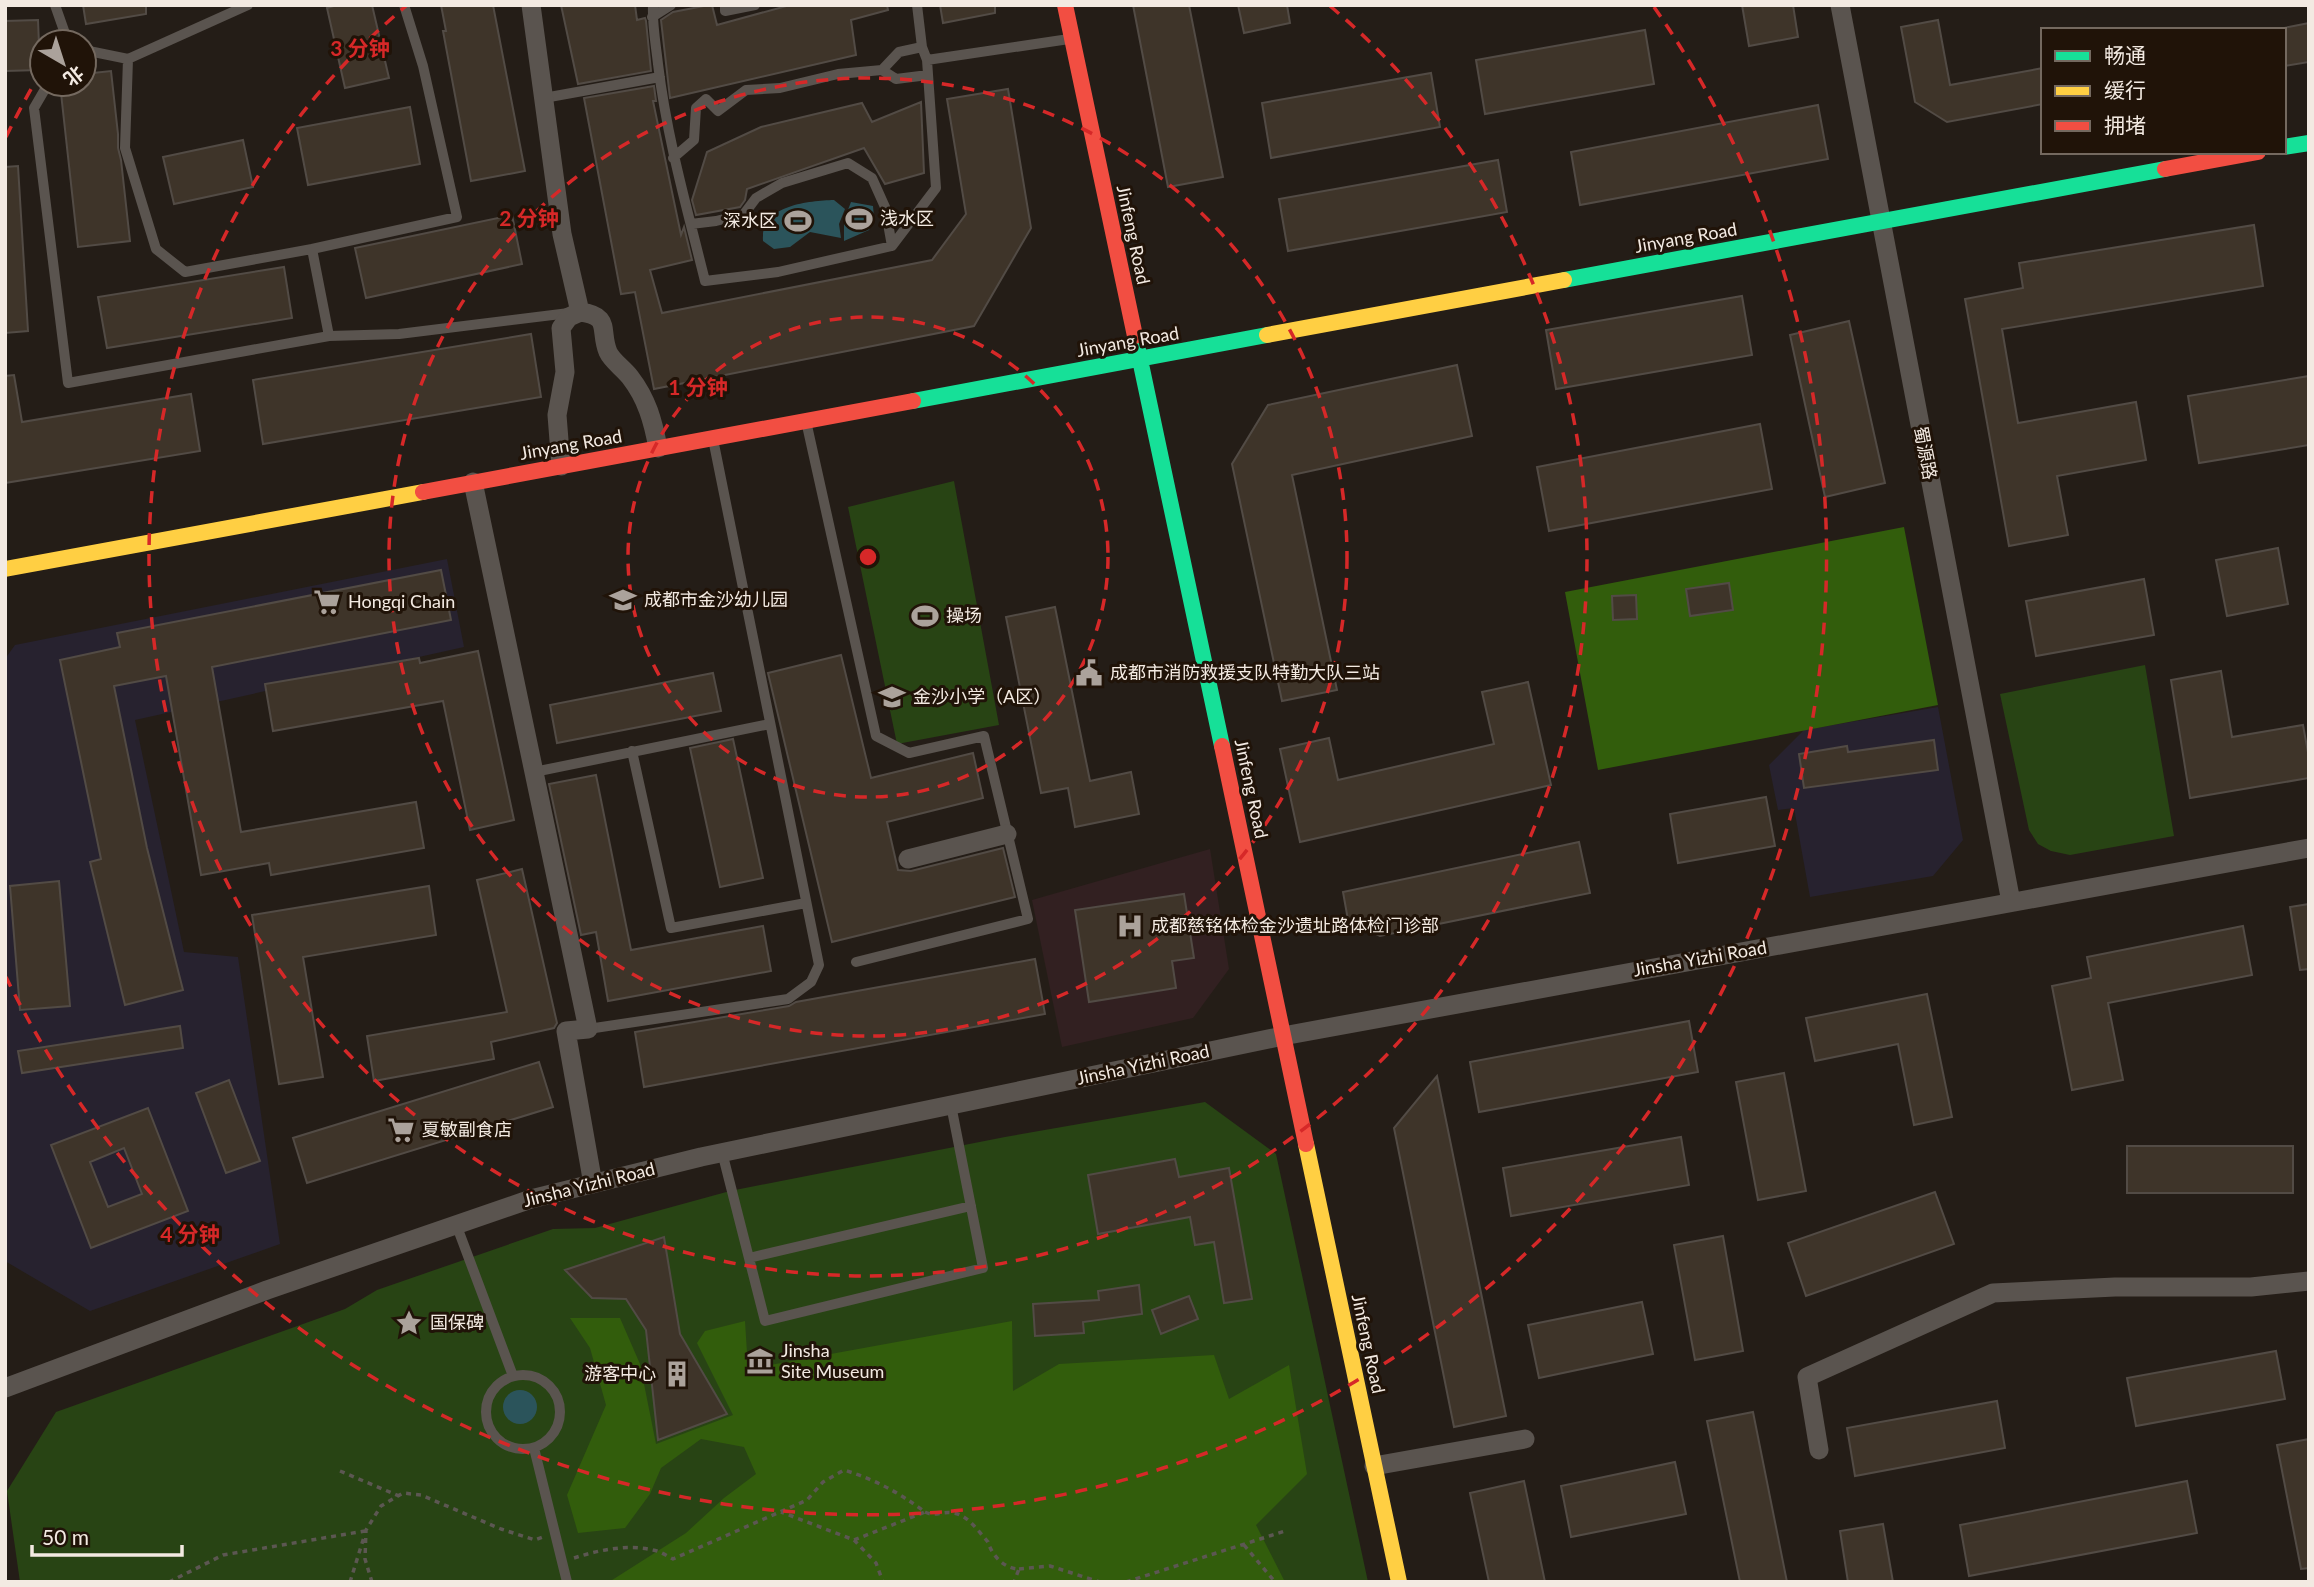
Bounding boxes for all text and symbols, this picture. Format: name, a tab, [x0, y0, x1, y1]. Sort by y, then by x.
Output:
north arrow	[28, 28, 98, 98]
legend	[2041, 28, 2286, 154]
text: 3 分钟	[330, 35, 390, 60]
text: 畅通	[2104, 42, 2146, 67]
text: 北	[59, 62, 89, 92]
text: 缓行	[2104, 77, 2146, 102]
text: 拥堵	[2104, 112, 2146, 137]
street label: Jinfeng Road	[1113, 183, 1155, 287]
sports icon: 浅水区	[844, 204, 874, 234]
text: 2 分钟	[499, 205, 559, 230]
sports icon: 深水区	[783, 206, 813, 236]
place label: 浅水区	[880, 207, 934, 229]
place label: 深水区	[723, 209, 777, 231]
street label: Jinyang Road	[1633, 217, 1739, 257]
street label: Jinyang Road	[1075, 321, 1181, 361]
text: 1 分钟	[668, 374, 728, 399]
street label: Jinyang Road	[518, 424, 624, 464]
street label: 蜀源路	[1910, 424, 1942, 481]
centre of rings	[856, 545, 880, 569]
school or university icon: 成都市金沙幼儿园	[608, 585, 638, 615]
supermarket icon: Hongqi Chain	[312, 587, 342, 617]
place label: 成都市金沙幼儿园	[644, 588, 788, 610]
place label: Hongqi Chain	[348, 590, 455, 612]
sports icon: 操场	[910, 601, 940, 631]
place label: 操场	[946, 604, 982, 626]
public building icon: 成都市消防救援支队特勤大队三站	[1074, 658, 1104, 688]
place label: 成都市消防救援支队特勤大队三站	[1110, 661, 1380, 683]
school or university icon: 金沙小学（A区）	[877, 682, 907, 712]
place label: 金沙小学（A区）	[913, 685, 1051, 707]
street label: Jinfeng Road	[1231, 737, 1273, 841]
hospital icon: 成都慈铭体检金沙遗址路体检门诊部	[1115, 911, 1145, 941]
place label: 成都慈铭体检金沙遗址路体检门诊部	[1151, 914, 1439, 936]
street label: Jinsha Yizhi Road	[1631, 935, 1768, 981]
street label: Jinsha Yizhi Road	[1074, 1039, 1211, 1089]
supermarket icon: 夏敏副食店	[386, 1115, 416, 1145]
place label: 夏敏副食店	[422, 1118, 512, 1140]
street label: Jinsha Yizhi Road	[521, 1157, 657, 1211]
text: 4 分钟	[160, 1221, 220, 1246]
street label: Jinfeng Road	[1348, 1292, 1390, 1396]
place icon: 国保碑	[394, 1308, 424, 1338]
place label: 国保碑	[430, 1311, 484, 1333]
place label: Jinsha Site Museum	[781, 1339, 884, 1382]
museum icon: Jinsha Site Museum	[745, 1346, 775, 1376]
building icon: 游客中心	[662, 1359, 692, 1389]
place label: 游客中心	[584, 1362, 656, 1384]
scale bar	[32, 1514, 182, 1558]
text: 50 m	[42, 1524, 89, 1549]

